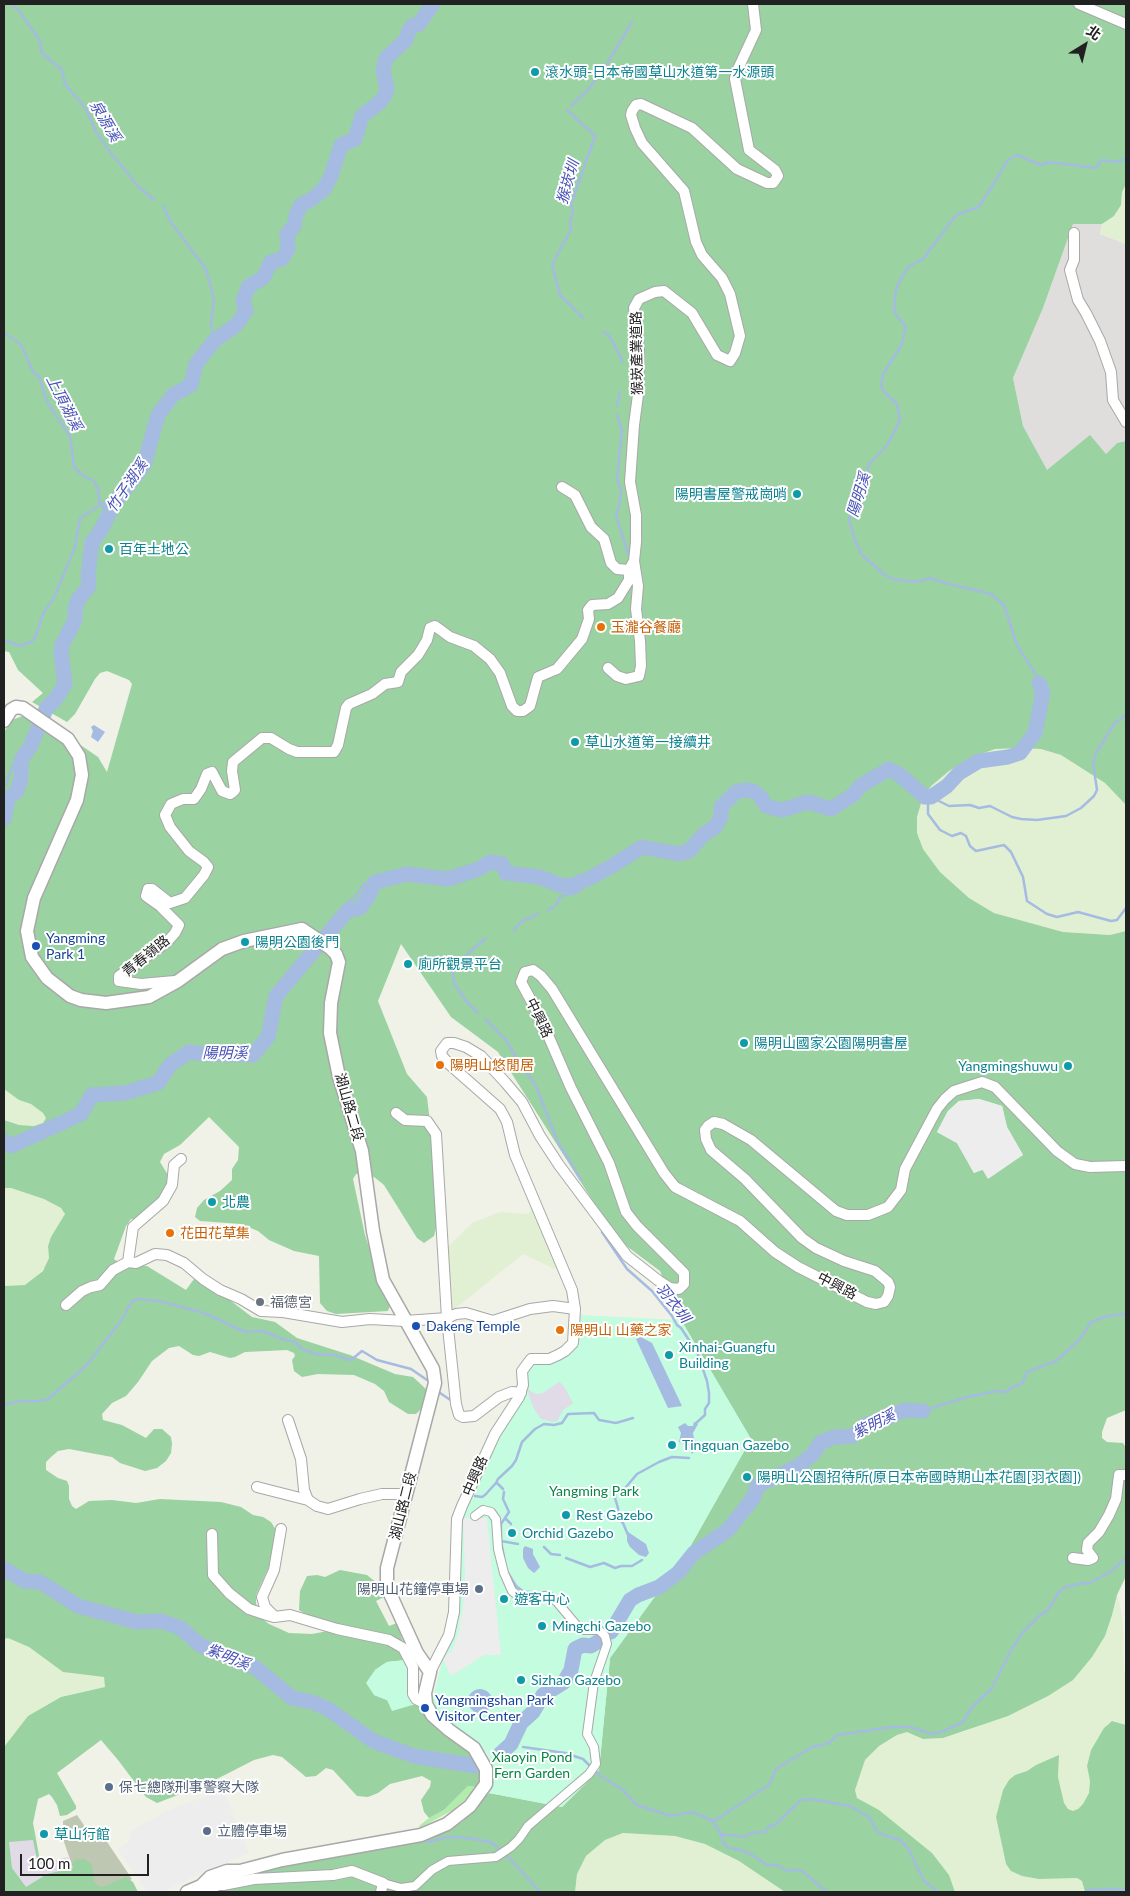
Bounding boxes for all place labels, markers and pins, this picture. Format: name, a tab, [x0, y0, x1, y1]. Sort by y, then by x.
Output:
place label: 滾水頭-日本帝國草山水道第一水源頭	[545, 64, 774, 80]
marker: 滾水頭-日本帝國草山水道第一水源頭	[529, 66, 541, 78]
place label: 陽明書屋警戒崗哨	[675, 486, 787, 502]
marker: 陽明書屋警戒崗哨	[791, 488, 803, 500]
place label: 百年土地公	[119, 541, 189, 557]
marker: 百年土地公	[103, 543, 115, 555]
place label: 玉瀧谷餐廳	[611, 619, 681, 635]
marker: 玉瀧谷餐廳	[595, 621, 607, 633]
place label: 草山水道第一接續井	[585, 734, 711, 750]
marker: 草山水道第一接續井	[569, 736, 581, 748]
place label: Yangming Park 1	[46, 930, 105, 962]
place label: 陽明公園後門	[255, 934, 339, 950]
marker: 陽明公園後門	[239, 936, 251, 948]
marker: Yangming Park 1	[30, 940, 42, 952]
place label: 廁所觀景平台	[418, 956, 502, 972]
marker: 廁所觀景平台	[402, 958, 414, 970]
place label: 陽明山國家公園陽明書屋	[754, 1035, 908, 1051]
marker: 陽明山國家公園陽明書屋	[738, 1037, 750, 1049]
place label: 陽明山悠閒居	[450, 1057, 534, 1073]
place label: Yangmingshuwu	[958, 1058, 1058, 1074]
marker: 陽明山悠閒居	[434, 1059, 446, 1071]
marker: Yangmingshuwu	[1062, 1060, 1074, 1072]
place label: 北農	[222, 1194, 250, 1210]
marker: 北農	[206, 1196, 218, 1208]
place label: 花田花草集	[180, 1225, 250, 1241]
marker: 花田花草集	[164, 1227, 176, 1239]
place label: 福德宮	[270, 1294, 312, 1310]
marker: 福德宮	[254, 1296, 266, 1308]
place label: Dakeng Temple	[426, 1318, 520, 1334]
marker: Dakeng Temple	[410, 1320, 422, 1332]
place label: 陽明山 山藥之家	[570, 1322, 672, 1338]
marker: 陽明山 山藥之家	[554, 1324, 566, 1336]
place label: Xinhai-Guangfu Building	[679, 1339, 775, 1371]
marker: Xinhai-Guangfu Building	[663, 1349, 675, 1361]
place label: Tingquan Gazebo	[682, 1437, 789, 1453]
marker: Tingquan Gazebo	[666, 1439, 678, 1451]
place label: 陽明山公園招待所(原日本帝國時期山本花園[羽衣園])	[757, 1469, 1081, 1485]
marker: 陽明山公園招待所(原日本帝國時期山本花園[羽衣園])	[741, 1471, 753, 1483]
place label: Rest Gazebo	[576, 1507, 653, 1523]
marker: Rest Gazebo	[560, 1509, 572, 1521]
place label: Orchid Gazebo	[522, 1525, 614, 1541]
marker: Orchid Gazebo	[506, 1527, 518, 1539]
place label: 陽明山花鐘停車場	[357, 1581, 469, 1597]
marker: 陽明山花鐘停車場	[473, 1583, 485, 1595]
place label: 遊客中心	[514, 1591, 570, 1607]
marker: 遊客中心	[498, 1593, 510, 1605]
place label: Mingchi Gazebo	[552, 1618, 651, 1634]
marker: Mingchi Gazebo	[536, 1620, 548, 1632]
place label: Sizhao Gazebo	[531, 1672, 621, 1688]
marker: Sizhao Gazebo	[515, 1674, 527, 1686]
place label: Yangmingshan Park Visitor Center	[435, 1692, 554, 1724]
marker: Yangmingshan Park Visitor Center	[419, 1702, 431, 1714]
place label: 保七總隊刑事警察大隊	[119, 1779, 259, 1795]
marker: 保七總隊刑事警察大隊	[103, 1781, 115, 1793]
place label: 立體停車場	[217, 1823, 287, 1839]
marker: 立體停車場	[201, 1825, 213, 1837]
place label: 草山行館	[54, 1826, 110, 1842]
marker: 草山行館	[38, 1828, 50, 1840]

